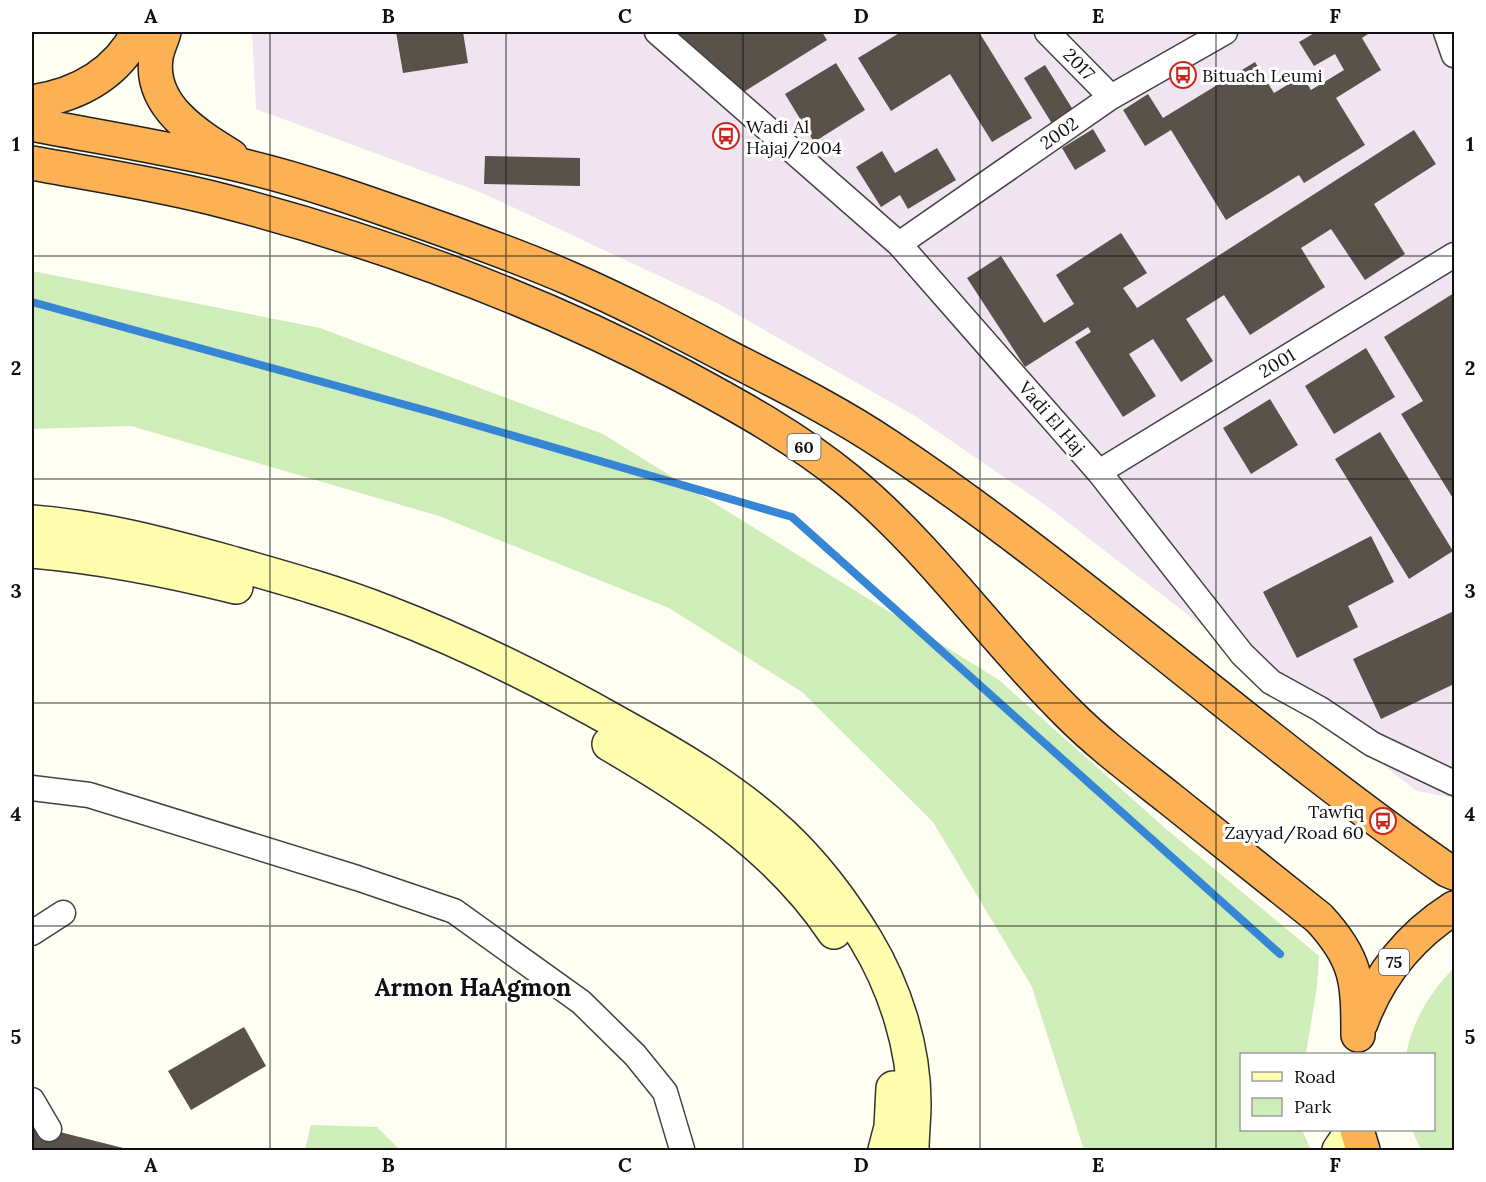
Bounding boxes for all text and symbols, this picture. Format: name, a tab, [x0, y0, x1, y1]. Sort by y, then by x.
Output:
text: A	[144, 3, 158, 28]
text: B	[381, 3, 395, 28]
text: C	[618, 3, 632, 28]
text: D	[853, 3, 869, 28]
text: E	[1092, 3, 1104, 28]
text: F	[1329, 3, 1341, 28]
street label: 2017	[1058, 43, 1100, 85]
bus stop icon: Bituach Leumi	[1168, 60, 1198, 90]
place label: Bituach Leumi	[1202, 64, 1323, 87]
street label: 2002	[1035, 112, 1083, 154]
place label: Wadi Al Hajaj/2004	[746, 115, 842, 159]
bus stop icon: Wadi Al Hajaj/2004	[711, 121, 741, 151]
text: 1	[12, 131, 20, 156]
text: 1	[1466, 131, 1474, 156]
street label: 2001	[1255, 343, 1299, 383]
text: 2	[11, 355, 21, 380]
text: 2	[1465, 355, 1475, 380]
street label: Vadi El Haj	[1013, 376, 1090, 459]
road number: 60	[788, 434, 820, 460]
text: 3	[10, 578, 22, 603]
text: 3	[1464, 578, 1476, 603]
place label: Tawfiq Zayyad/Road 60	[1224, 800, 1365, 844]
text: 4	[11, 801, 22, 826]
text: 4	[1465, 801, 1476, 826]
bus stop icon: Tawfiq Zayyad/Road 60	[1368, 806, 1398, 836]
road number: 75	[1379, 949, 1409, 975]
district label: Armon HaAgmon	[375, 972, 571, 1003]
text: 5	[11, 1024, 22, 1049]
text: 5	[1465, 1024, 1476, 1049]
legend	[1240, 1053, 1435, 1131]
text: Road	[1294, 1065, 1336, 1088]
text: Park	[1294, 1095, 1332, 1118]
text: A	[144, 1152, 158, 1177]
text: B	[381, 1152, 395, 1177]
text: C	[618, 1152, 632, 1177]
text: D	[853, 1152, 869, 1177]
text: E	[1092, 1152, 1104, 1177]
text: F	[1329, 1152, 1341, 1177]

